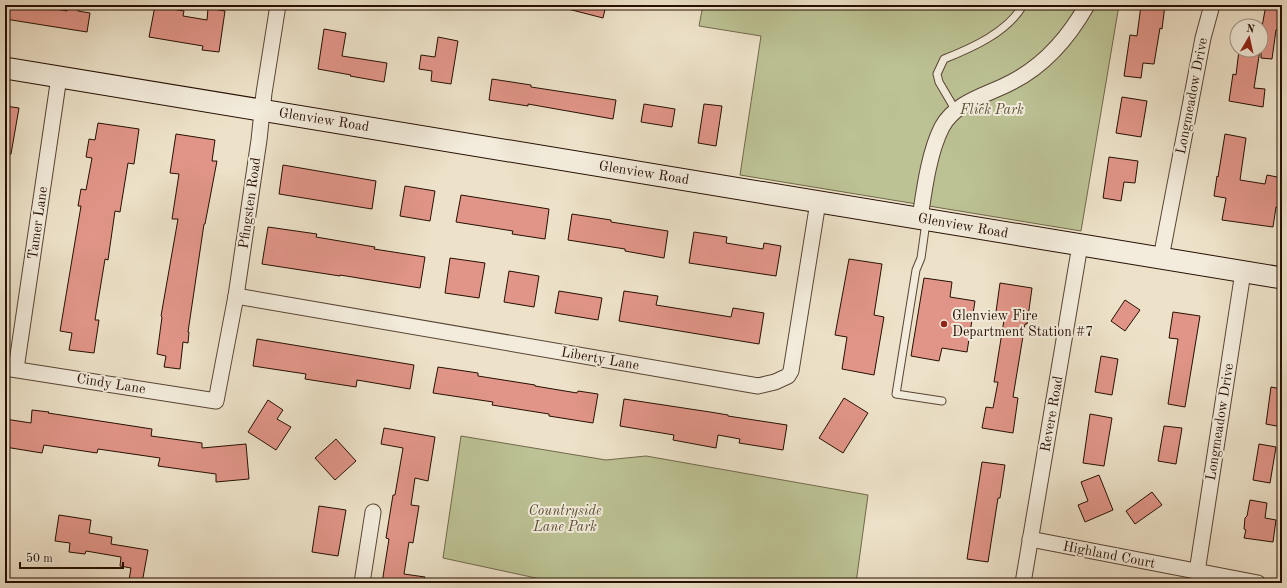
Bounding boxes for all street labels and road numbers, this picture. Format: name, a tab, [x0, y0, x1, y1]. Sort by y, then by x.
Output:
street label: Longmeadow Drive	[1174, 37, 1210, 155]
street label: Glenview Road	[278, 106, 370, 134]
street label: Pfingsten Road	[237, 156, 263, 250]
street label: Glenview Road	[598, 159, 690, 187]
street label: Tamer Lane	[26, 186, 50, 260]
street label: Glenview Road	[917, 211, 1009, 241]
street label: Liberty Lane	[560, 345, 640, 373]
street label: Longmeadow Drive	[1204, 362, 1236, 482]
street label: Cindy Lane	[75, 372, 147, 396]
street label: Revere Road	[1038, 375, 1066, 453]
street label: Highland Court	[1062, 539, 1157, 571]

